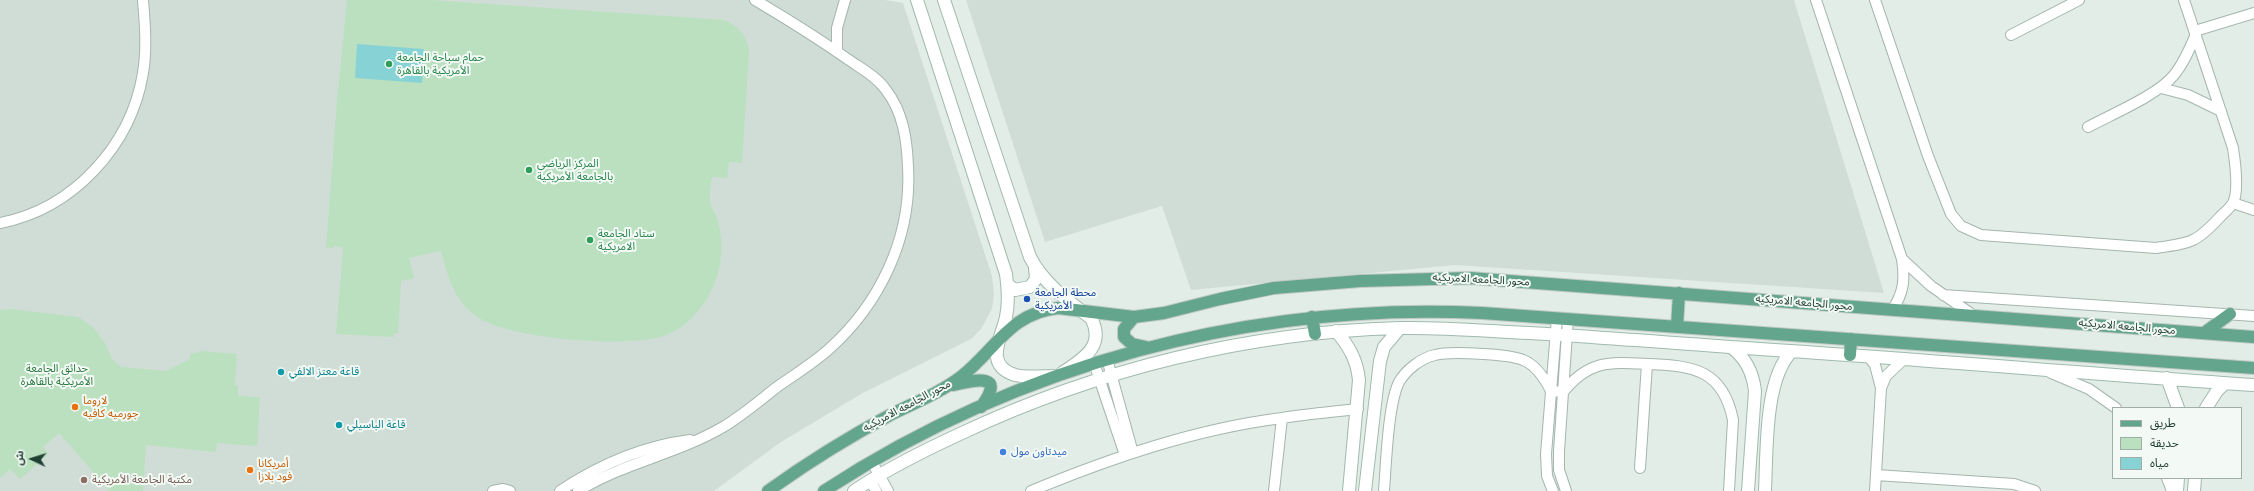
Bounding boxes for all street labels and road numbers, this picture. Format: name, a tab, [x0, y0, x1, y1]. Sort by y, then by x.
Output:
street label: محور الجامعه الامريكيه	[1432, 271, 1530, 289]
street label: محور الجامعه الامريكيه	[1755, 292, 1853, 314]
street label: محور الجامعه الامريكيه	[2078, 316, 2176, 338]
street label: محور الجامعه الامريكيه	[861, 377, 953, 435]

